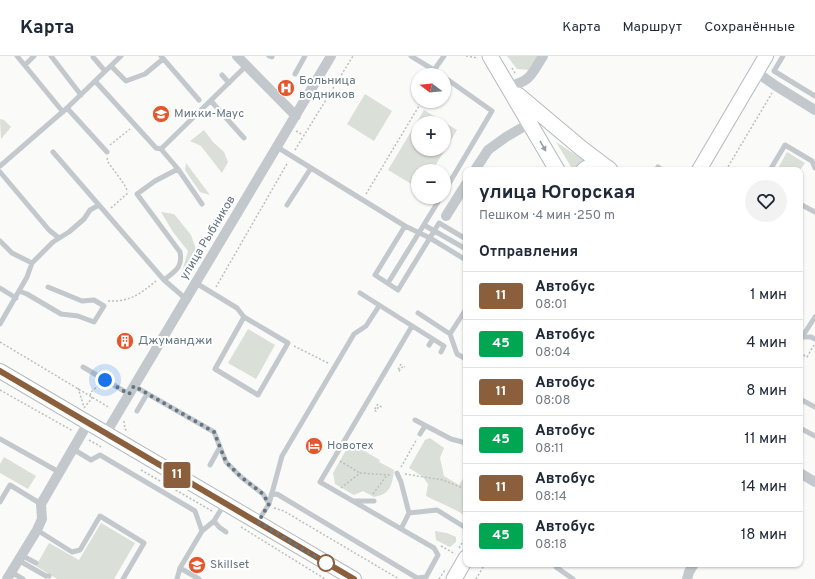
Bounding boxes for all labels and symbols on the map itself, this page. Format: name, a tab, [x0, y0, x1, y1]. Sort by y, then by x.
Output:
north arrow	[411, 68, 451, 108]
place label: Больница водников	[299, 73, 356, 103]
hospital icon: Больница водников	[276, 78, 296, 98]
school or university icon: Микки-Маус	[151, 104, 171, 124]
place label: Микки-Маус	[174, 106, 244, 122]
one-way arrow	[540, 140, 547, 152]
street label: улица Рыбников	[177, 193, 239, 283]
building icon: Джуманджи	[115, 331, 135, 351]
place label: Джуманджи	[138, 333, 212, 349]
your location	[95, 370, 115, 390]
hotel icon: Новотех	[304, 436, 324, 456]
place label: Новотех	[327, 438, 374, 454]
line badge: 11	[159, 462, 195, 488]
unlabelled marker	[317, 554, 335, 572]
school or university icon: Skillset	[187, 555, 207, 575]
place label: Skillset	[210, 557, 249, 573]

